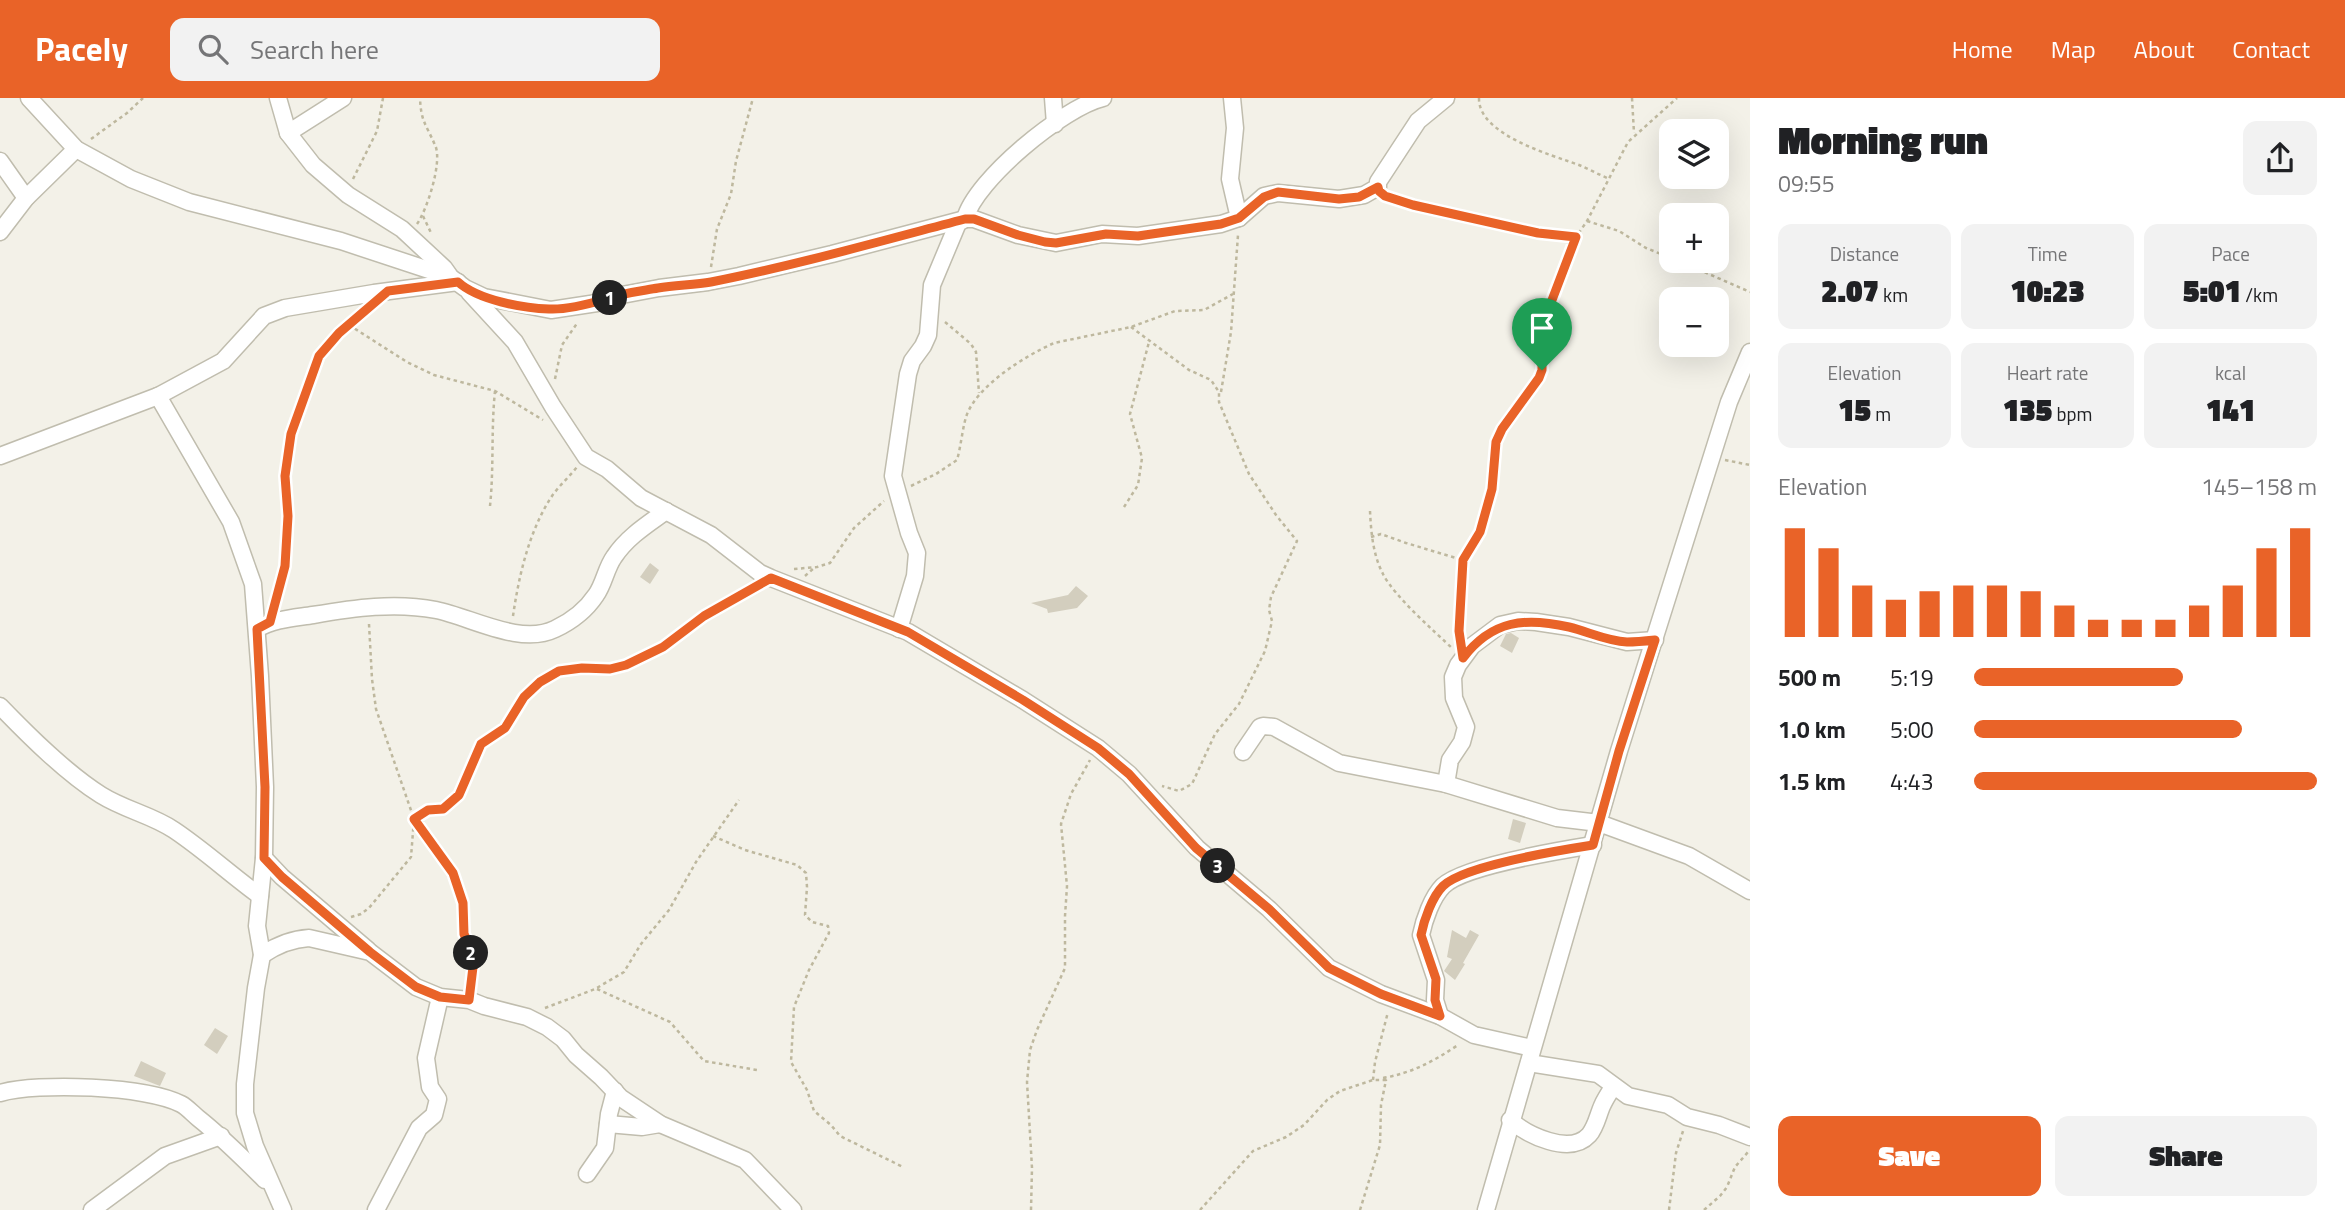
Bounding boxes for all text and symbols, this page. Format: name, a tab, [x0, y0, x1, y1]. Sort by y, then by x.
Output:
search box	[170, 18, 660, 81]
text: Pacely	[35, 24, 128, 74]
icon: search	[194, 30, 232, 68]
text: Search here	[250, 30, 379, 69]
text: Home	[1952, 31, 2013, 67]
text: Map	[2051, 31, 2096, 67]
text: About	[2134, 31, 2194, 67]
text: Contact	[2232, 31, 2310, 67]
text: Morning run	[1778, 111, 1988, 169]
map controls	[1659, 119, 1729, 357]
button: layers	[1659, 119, 1729, 189]
button: share	[2243, 121, 2317, 195]
text: 09:55	[1778, 166, 1835, 201]
button: +	[1659, 203, 1729, 273]
text: Distance	[1830, 239, 1899, 268]
text: Time	[2028, 239, 2067, 268]
text: Pace	[2211, 239, 2250, 268]
text: 2.07	[1821, 268, 1879, 314]
text: 10:23	[2010, 268, 2085, 314]
text: 5:01	[2183, 268, 2241, 314]
pin: 1	[592, 280, 628, 316]
text: km	[1879, 280, 1908, 309]
text: /km	[2241, 280, 2278, 309]
text: 1	[604, 283, 615, 312]
button: −	[1659, 287, 1729, 357]
pin	[1512, 298, 1572, 370]
icon: arrive	[1523, 309, 1561, 347]
text: Elevation	[1828, 358, 1901, 387]
text: Heart rate	[2007, 358, 2088, 387]
text: kcal	[2215, 358, 2246, 387]
text: 15	[1838, 387, 1871, 433]
text: 135	[2003, 387, 2052, 433]
text: 141	[2206, 387, 2255, 433]
text: m	[1871, 399, 1891, 428]
text: bpm	[2052, 399, 2092, 428]
text: Elevation	[1778, 469, 1867, 504]
text: 145–158 m	[2201, 469, 2317, 504]
text: 500 m	[1778, 660, 1841, 695]
text: 5:19	[1890, 660, 1934, 695]
text: 1.0 km	[1778, 712, 1846, 747]
text: 5:00	[1890, 712, 1934, 747]
text: 1.5 km	[1778, 764, 1846, 799]
text: 4:43	[1890, 764, 1934, 799]
pin: 3	[1200, 848, 1236, 884]
text: 3	[1212, 851, 1223, 880]
pin: 2	[454, 936, 489, 970]
text: 2	[465, 938, 476, 967]
button: Save	[1778, 1116, 2041, 1196]
button: Share	[2055, 1116, 2317, 1196]

